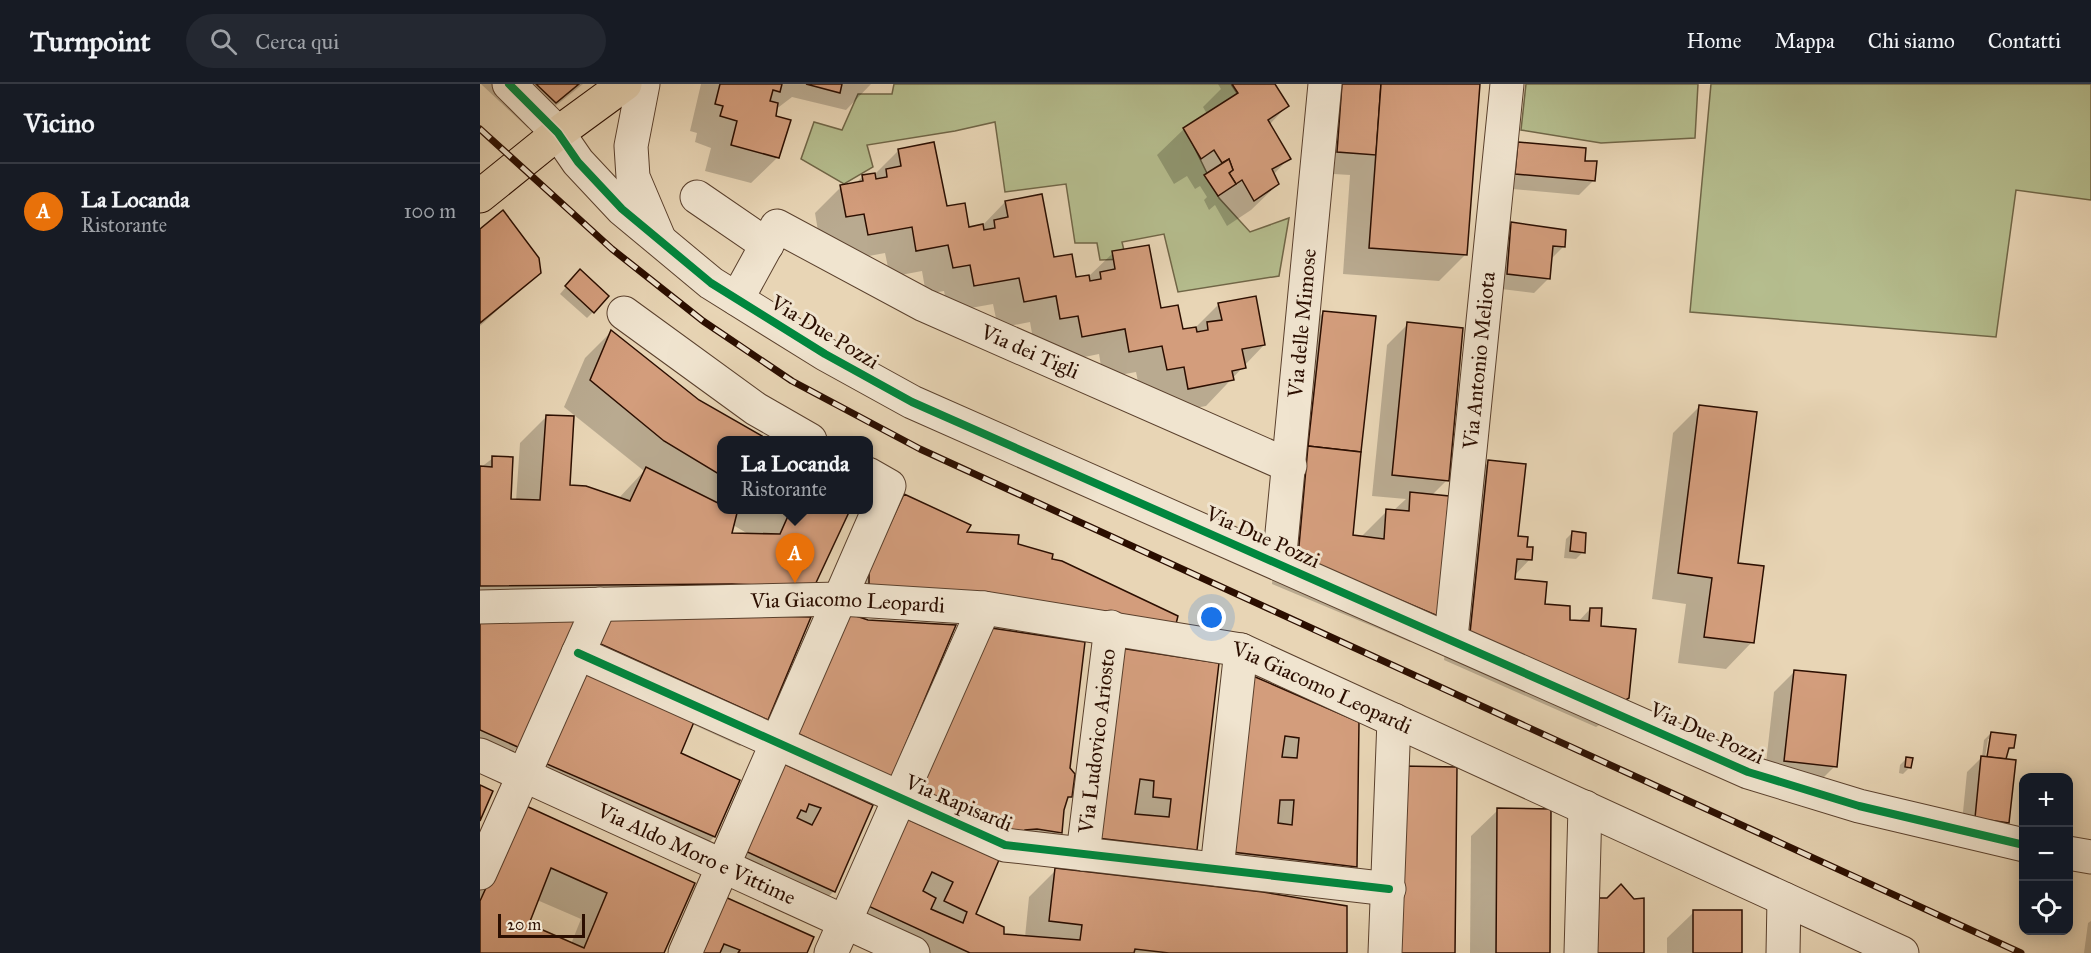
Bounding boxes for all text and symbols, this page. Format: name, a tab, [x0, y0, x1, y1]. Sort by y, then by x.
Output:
search box	[186, 14, 606, 68]
text: Turnpoint	[30, 24, 150, 59]
icon: search	[207, 25, 240, 58]
text: Cerca qui	[255, 28, 339, 55]
text: Home	[1687, 28, 1741, 54]
text: Mappa	[1774, 28, 1835, 54]
text: Chi siamo	[1868, 28, 1955, 54]
text: Contatti	[1988, 28, 2061, 54]
text: Vicino	[24, 107, 95, 139]
text: La Locanda	[81, 186, 190, 213]
text: A	[37, 199, 50, 223]
text: 100 m	[404, 199, 456, 223]
text: Ristorante	[81, 213, 167, 237]
street label: Via delle Mimose	[1282, 247, 1322, 400]
street label: Via Antonio Meliota	[1457, 270, 1501, 451]
street label: Via Due Pozzi	[765, 289, 884, 375]
street label: Via dei Tigli	[976, 318, 1083, 385]
popup	[717, 436, 873, 514]
text: La Locanda	[741, 450, 849, 477]
text: Ristorante	[741, 477, 827, 501]
street label: Via Due Pozzi	[1201, 500, 1324, 574]
pin: A	[776, 534, 814, 583]
street label: Via Giacomo Leopardi	[749, 586, 946, 619]
your location	[1197, 603, 1226, 632]
street label: Via Giacomo Leopardi	[1230, 636, 1416, 740]
street label: Via Ludovico Ariosto	[1073, 647, 1121, 836]
street label: Via Due Pozzi	[1645, 696, 1768, 770]
street label: Via Rapisardi	[900, 768, 1017, 837]
map controls	[2019, 773, 2073, 935]
button: +	[2019, 773, 2073, 827]
street label: Via Aldo Moro e Vittime	[592, 797, 800, 911]
button: −	[2019, 827, 2073, 881]
button: locate	[2019, 881, 2073, 935]
scale bar	[498, 911, 585, 938]
text: 20 m	[507, 915, 541, 934]

